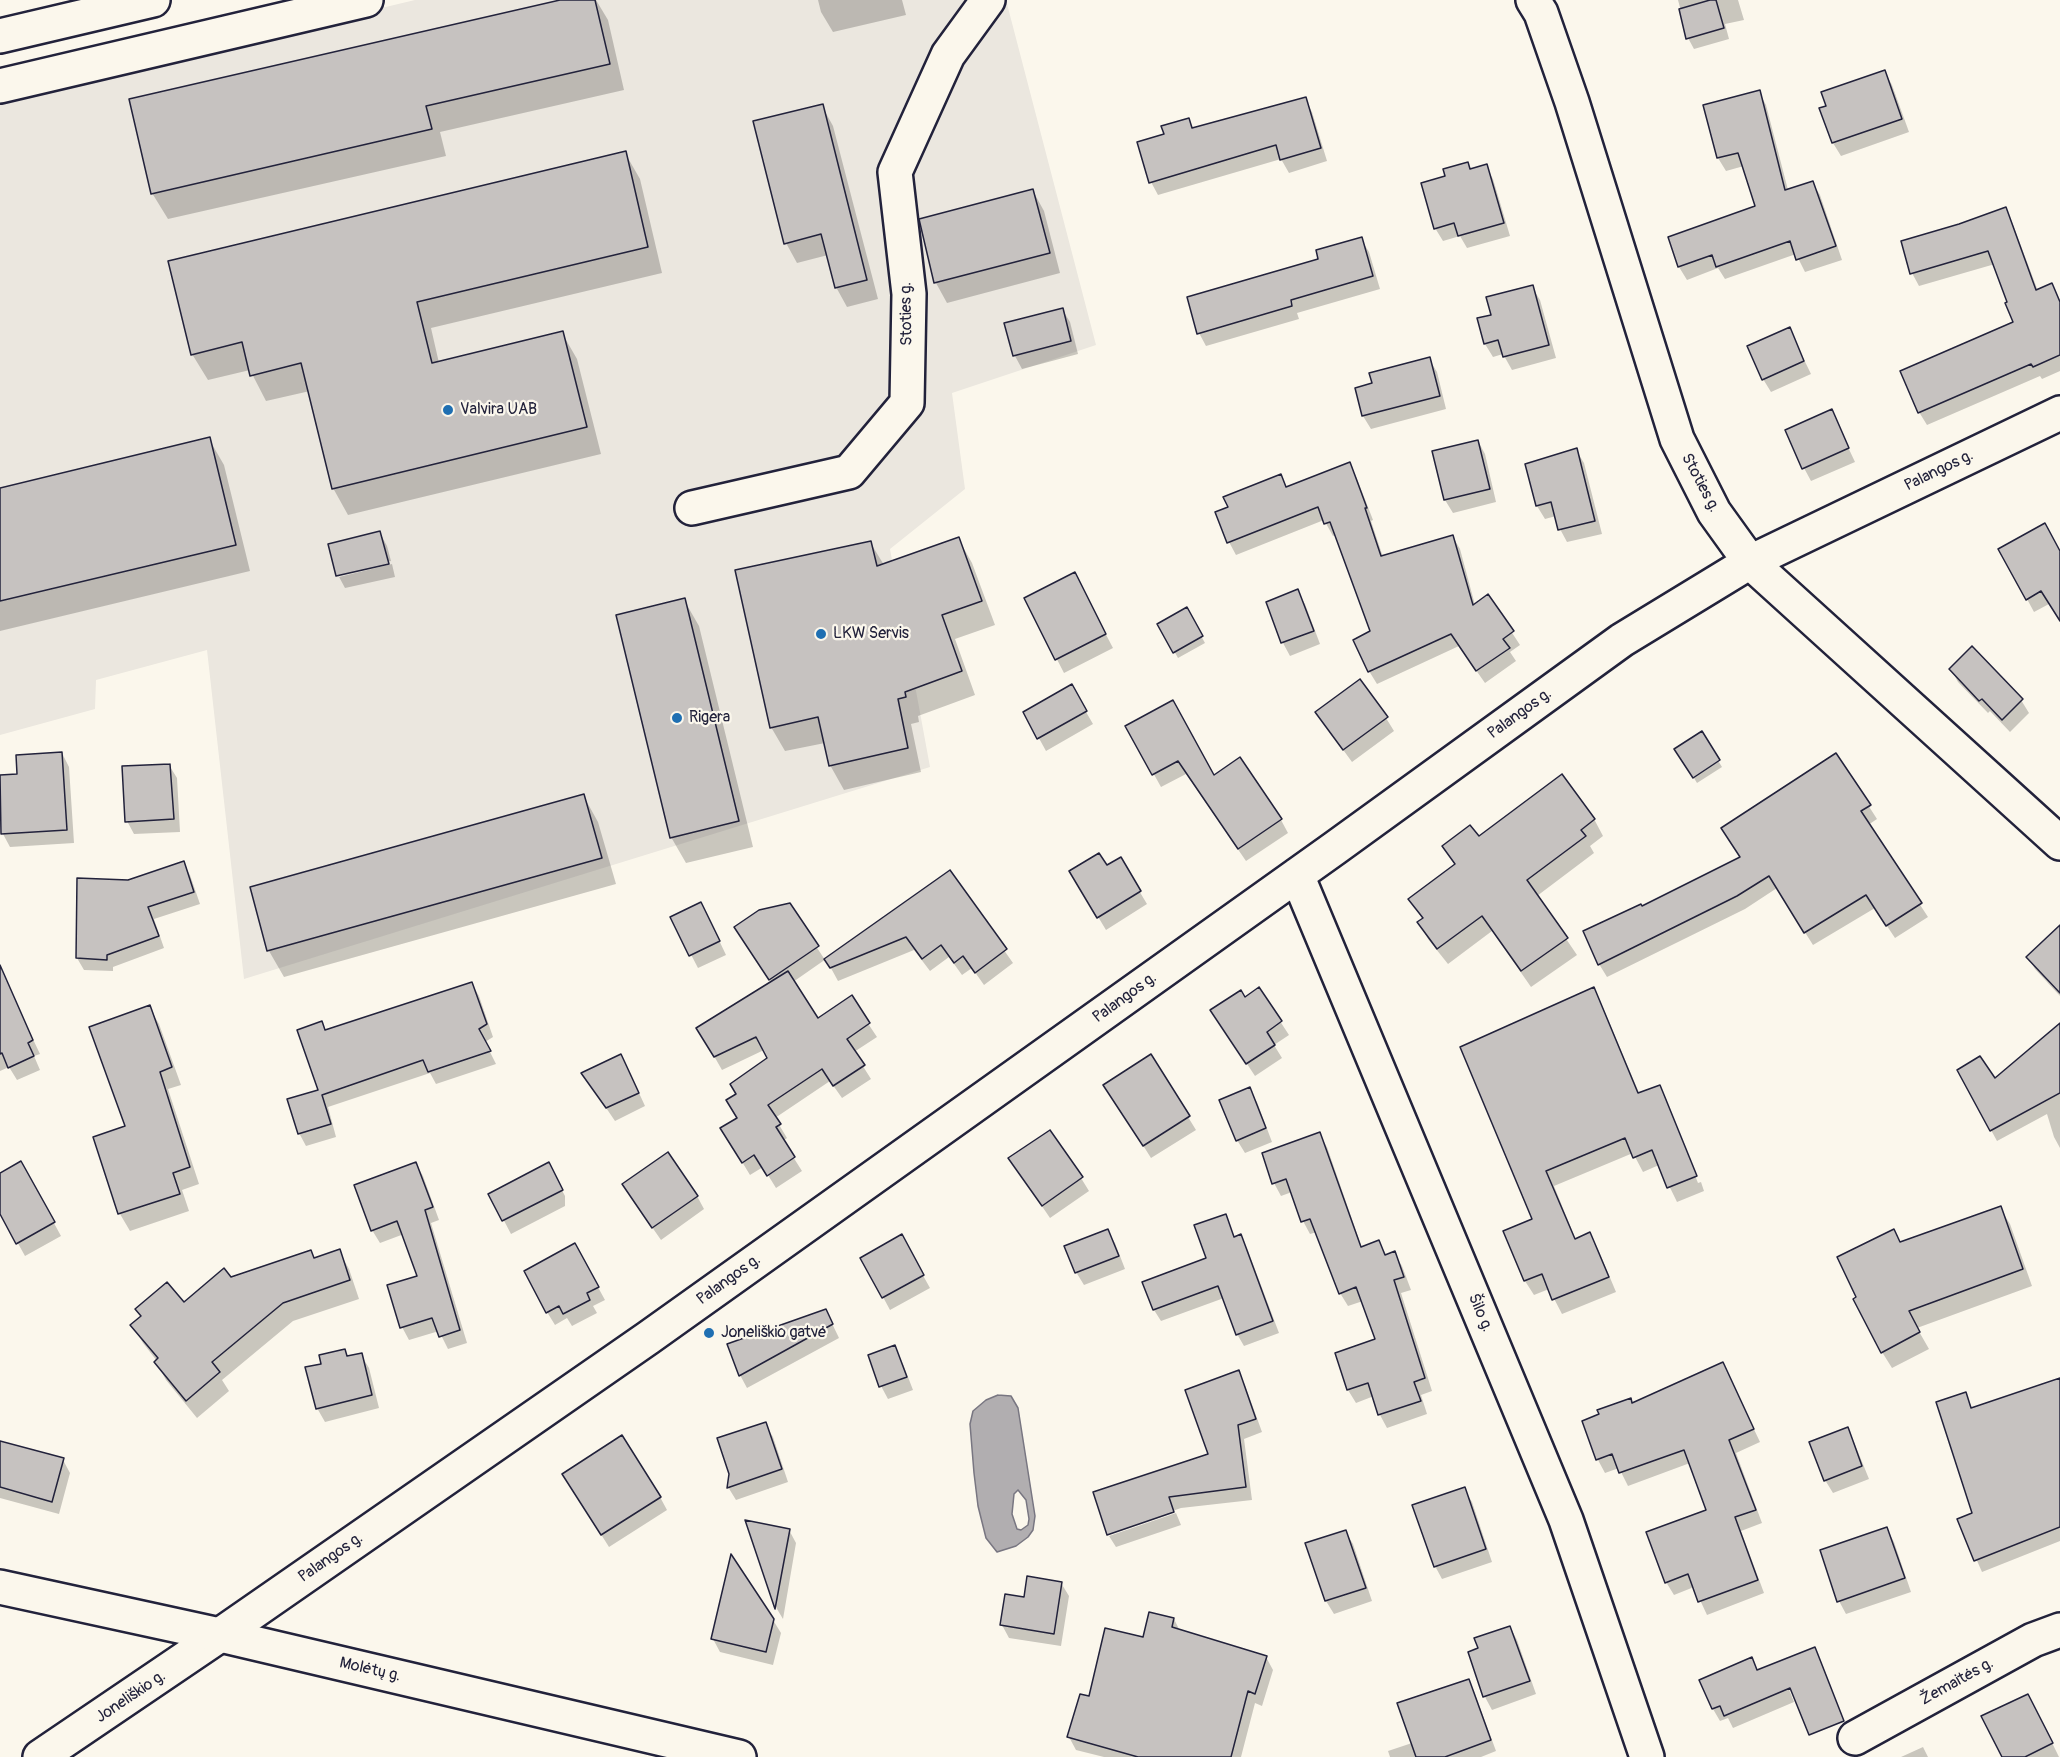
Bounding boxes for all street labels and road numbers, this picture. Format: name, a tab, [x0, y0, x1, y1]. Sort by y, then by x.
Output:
street label: Stoties g.	[897, 282, 917, 346]
street label: Palangos g.	[1901, 446, 1977, 496]
street label: Stoties g.	[1677, 450, 1723, 516]
street label: Palangos g.	[1484, 684, 1556, 744]
street label: Palangos g.	[1089, 968, 1161, 1028]
street label: Palangos g.	[693, 1250, 765, 1310]
street label: Šilo g.	[1463, 1291, 1497, 1335]
street label: Palangos g.	[295, 1529, 367, 1587]
street label: Molėtų g.	[338, 1654, 402, 1686]
street label: Žemaitės g.	[1917, 1654, 1997, 1710]
street label: Joneliškio g.	[92, 1667, 170, 1727]

